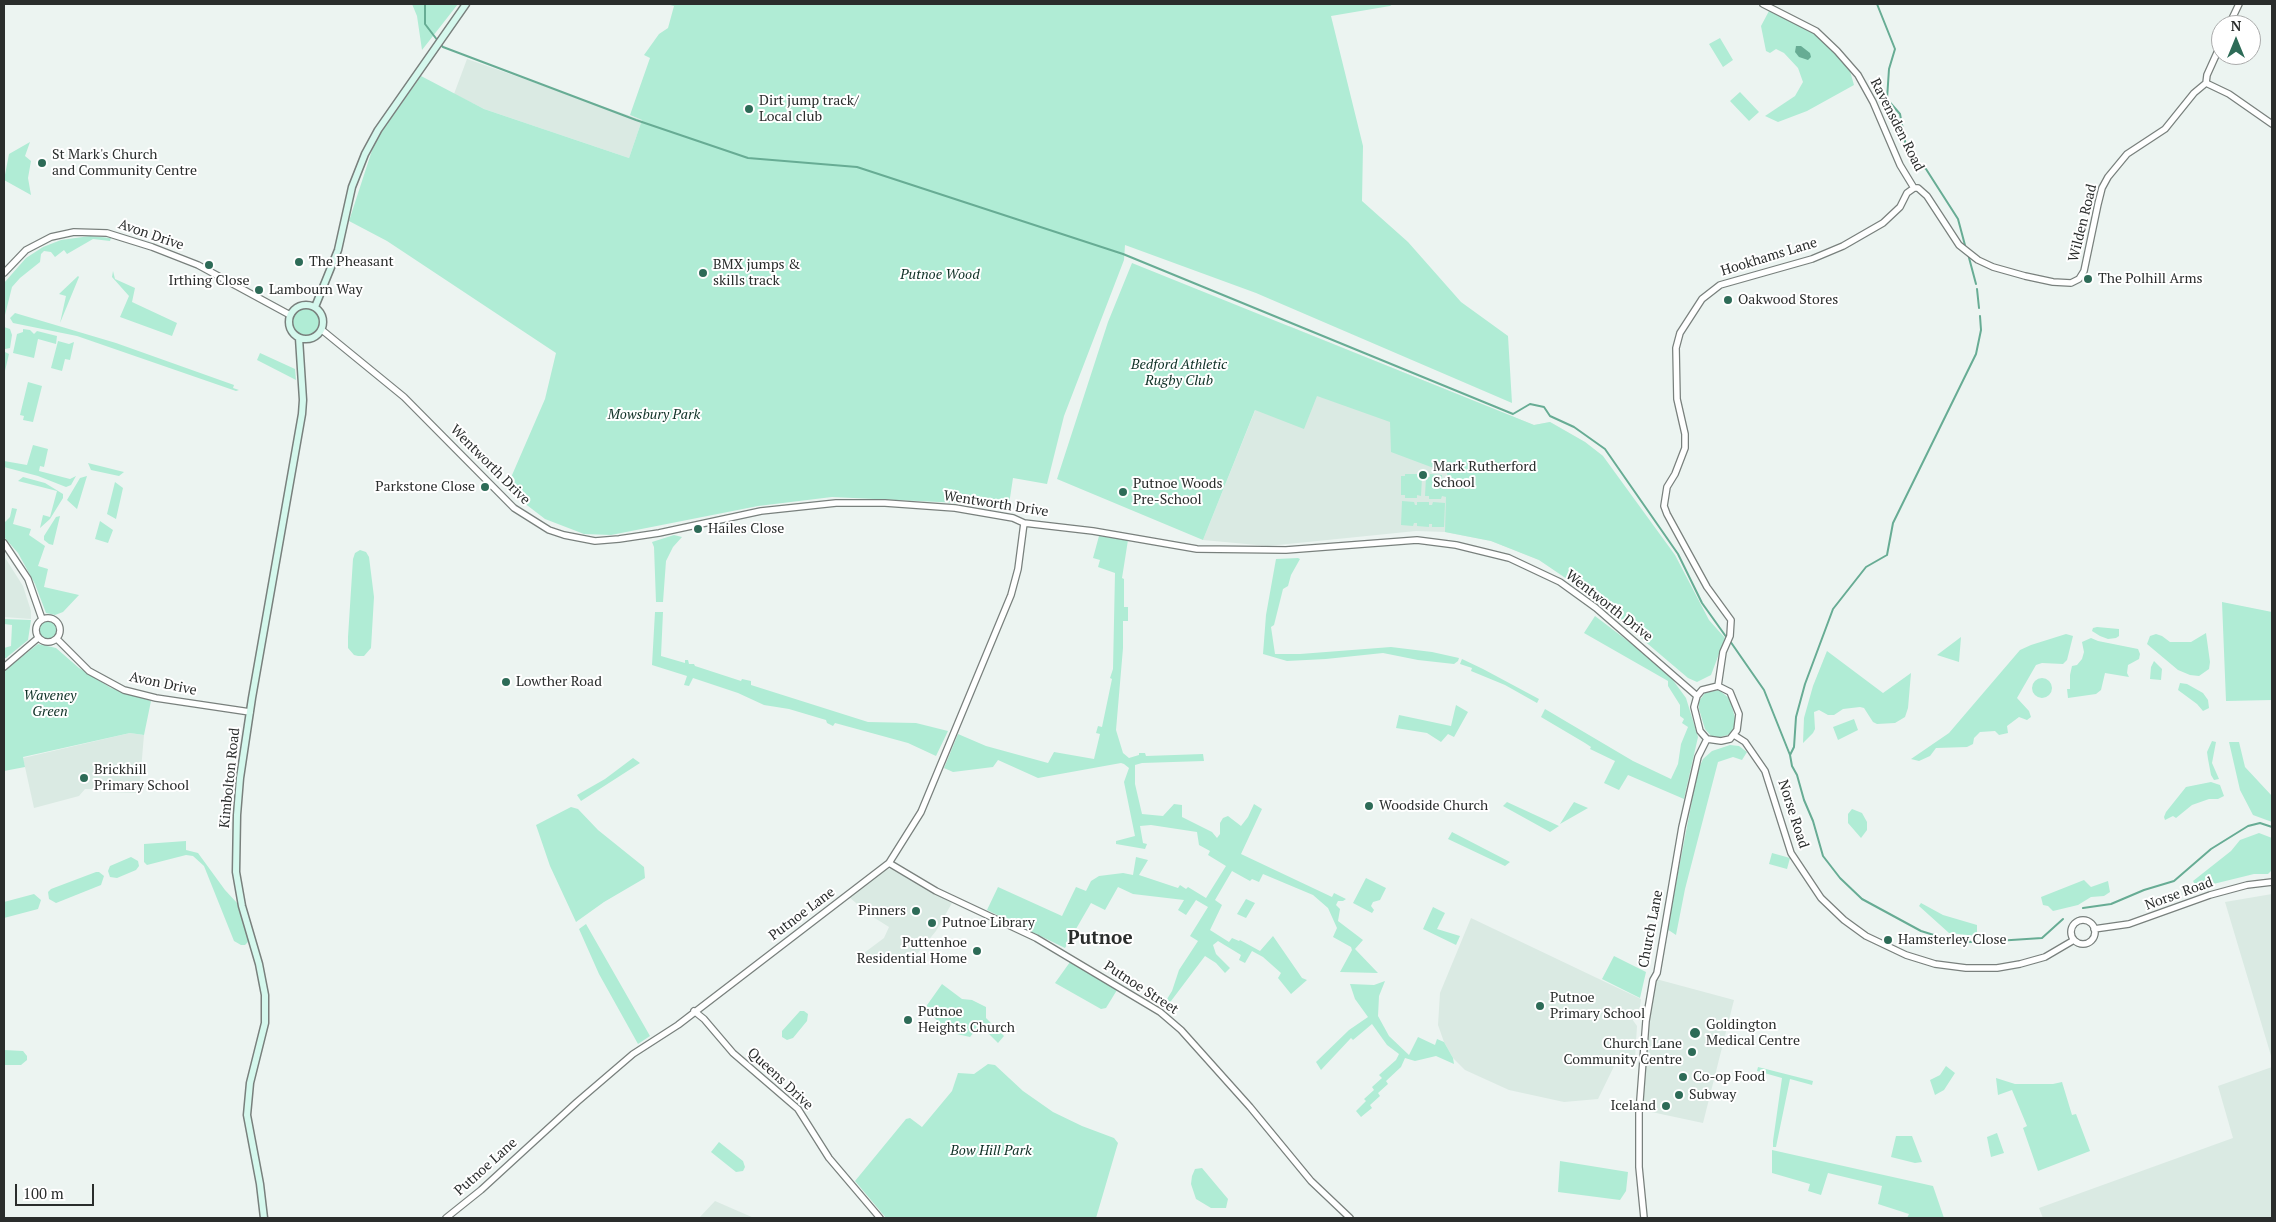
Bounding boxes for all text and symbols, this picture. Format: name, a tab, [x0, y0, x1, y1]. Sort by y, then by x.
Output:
north arrow	[2211, 15, 2261, 65]
text: N	[2231, 16, 2241, 35]
street label: Ravensden Road	[1866, 76, 1928, 174]
place label: Dirt jump track/ Local club	[759, 93, 859, 125]
marker: Dirt jump track/ Local club	[743, 103, 755, 115]
place label: St Mark's Church and Community Centre	[52, 147, 197, 180]
marker: St Mark's Church and Community Centre	[36, 157, 48, 169]
street label: Wilden Road	[2065, 183, 2101, 263]
street label: Avon Drive	[116, 216, 186, 254]
street label: Hookhams Lane	[1719, 234, 1819, 280]
place label: The Pheasant	[309, 254, 394, 270]
marker: The Pheasant	[293, 256, 305, 268]
place label: BMX jumps & skills track	[713, 257, 800, 290]
marker: Irthing Close	[203, 259, 215, 271]
marker: BMX jumps & skills track	[697, 267, 709, 279]
park label: Putnoe Wood	[900, 267, 980, 283]
place label: The Polhill Arms	[2098, 271, 2203, 287]
place label: Irthing Close	[168, 273, 250, 289]
marker: The Polhill Arms	[2082, 273, 2094, 285]
place label: Lambourn Way	[269, 282, 363, 298]
marker: Lambourn Way	[253, 284, 265, 296]
place label: Oakwood Stores	[1738, 292, 1838, 308]
marker: Oakwood Stores	[1722, 294, 1734, 306]
park label: Bedford Athletic Rugby Club	[1131, 357, 1227, 390]
park label: Mowsbury Park	[608, 407, 700, 423]
street label: Wentworth Drive	[447, 422, 533, 508]
place label: Mark Rutherford School	[1433, 459, 1536, 492]
marker: Mark Rutherford School	[1417, 469, 1429, 481]
place label: Putnoe Woods Pre-School	[1133, 476, 1223, 508]
place label: Parkstone Close	[375, 479, 475, 495]
marker: Parkstone Close	[479, 481, 491, 493]
marker: Putnoe Woods Pre-School	[1117, 486, 1129, 498]
street label: Wentworth Drive	[942, 487, 1050, 521]
place label: Hailes Close	[708, 521, 784, 537]
marker: Hailes Close	[692, 523, 704, 535]
street label: Wentworth Drive	[1562, 567, 1656, 645]
street label: Avon Drive	[128, 669, 198, 699]
place label: Lowther Road	[516, 674, 602, 690]
marker: Lowther Road	[500, 676, 512, 688]
park label: Waveney Green	[24, 688, 76, 720]
street label: Kimbolton Road	[216, 727, 244, 829]
place label: Brickhill Primary School	[94, 762, 189, 794]
marker: Brickhill Primary School	[78, 772, 90, 784]
street label: Norse Road	[1774, 778, 1812, 850]
place label: Woodside Church	[1379, 798, 1488, 814]
marker: Woodside Church	[1363, 800, 1375, 812]
street label: Norse Road	[2143, 874, 2215, 914]
street label: Putnoe Lane	[766, 884, 838, 944]
street label: Church Lane	[1635, 889, 1667, 969]
place label: Pinners	[858, 903, 906, 919]
marker: Pinners	[910, 905, 922, 917]
place label: Putnoe Library	[942, 915, 1035, 931]
marker: Putnoe Library	[926, 917, 938, 929]
district label: Putnoe	[1067, 928, 1133, 950]
place label: Hamsterley Close	[1898, 932, 2007, 948]
marker: Hamsterley Close	[1882, 934, 1894, 946]
place label: Puttenhoe Residential Home	[857, 935, 967, 968]
marker: Puttenhoe Residential Home	[971, 945, 983, 957]
street label: Putnoe Street	[1101, 958, 1181, 1018]
place label: Putnoe Primary School	[1550, 990, 1645, 1022]
marker: Putnoe Primary School	[1534, 1000, 1546, 1012]
place label: Putnoe Heights Church	[918, 1004, 1015, 1036]
marker: Putnoe Heights Church	[902, 1014, 914, 1026]
place label: Goldington Medical Centre	[1706, 1017, 1800, 1050]
marker: Goldington Medical Centre	[1688, 1026, 1702, 1040]
place label: Church Lane Community Centre	[1564, 1036, 1682, 1068]
street label: Queens Drive	[744, 1044, 816, 1114]
marker: Church Lane Community Centre	[1686, 1046, 1698, 1058]
place label: Co-op Food	[1693, 1069, 1765, 1085]
marker: Co-op Food	[1677, 1071, 1689, 1083]
place label: Subway	[1689, 1087, 1736, 1103]
marker: Subway	[1673, 1089, 1685, 1101]
place label: Iceland	[1610, 1098, 1656, 1114]
marker: Iceland	[1660, 1100, 1672, 1112]
street label: Putnoe Lane	[451, 1135, 521, 1199]
park label: Bow Hill Park	[950, 1143, 1032, 1159]
scale bar	[18, 1174, 96, 1206]
text: 100 m	[23, 1183, 64, 1203]

